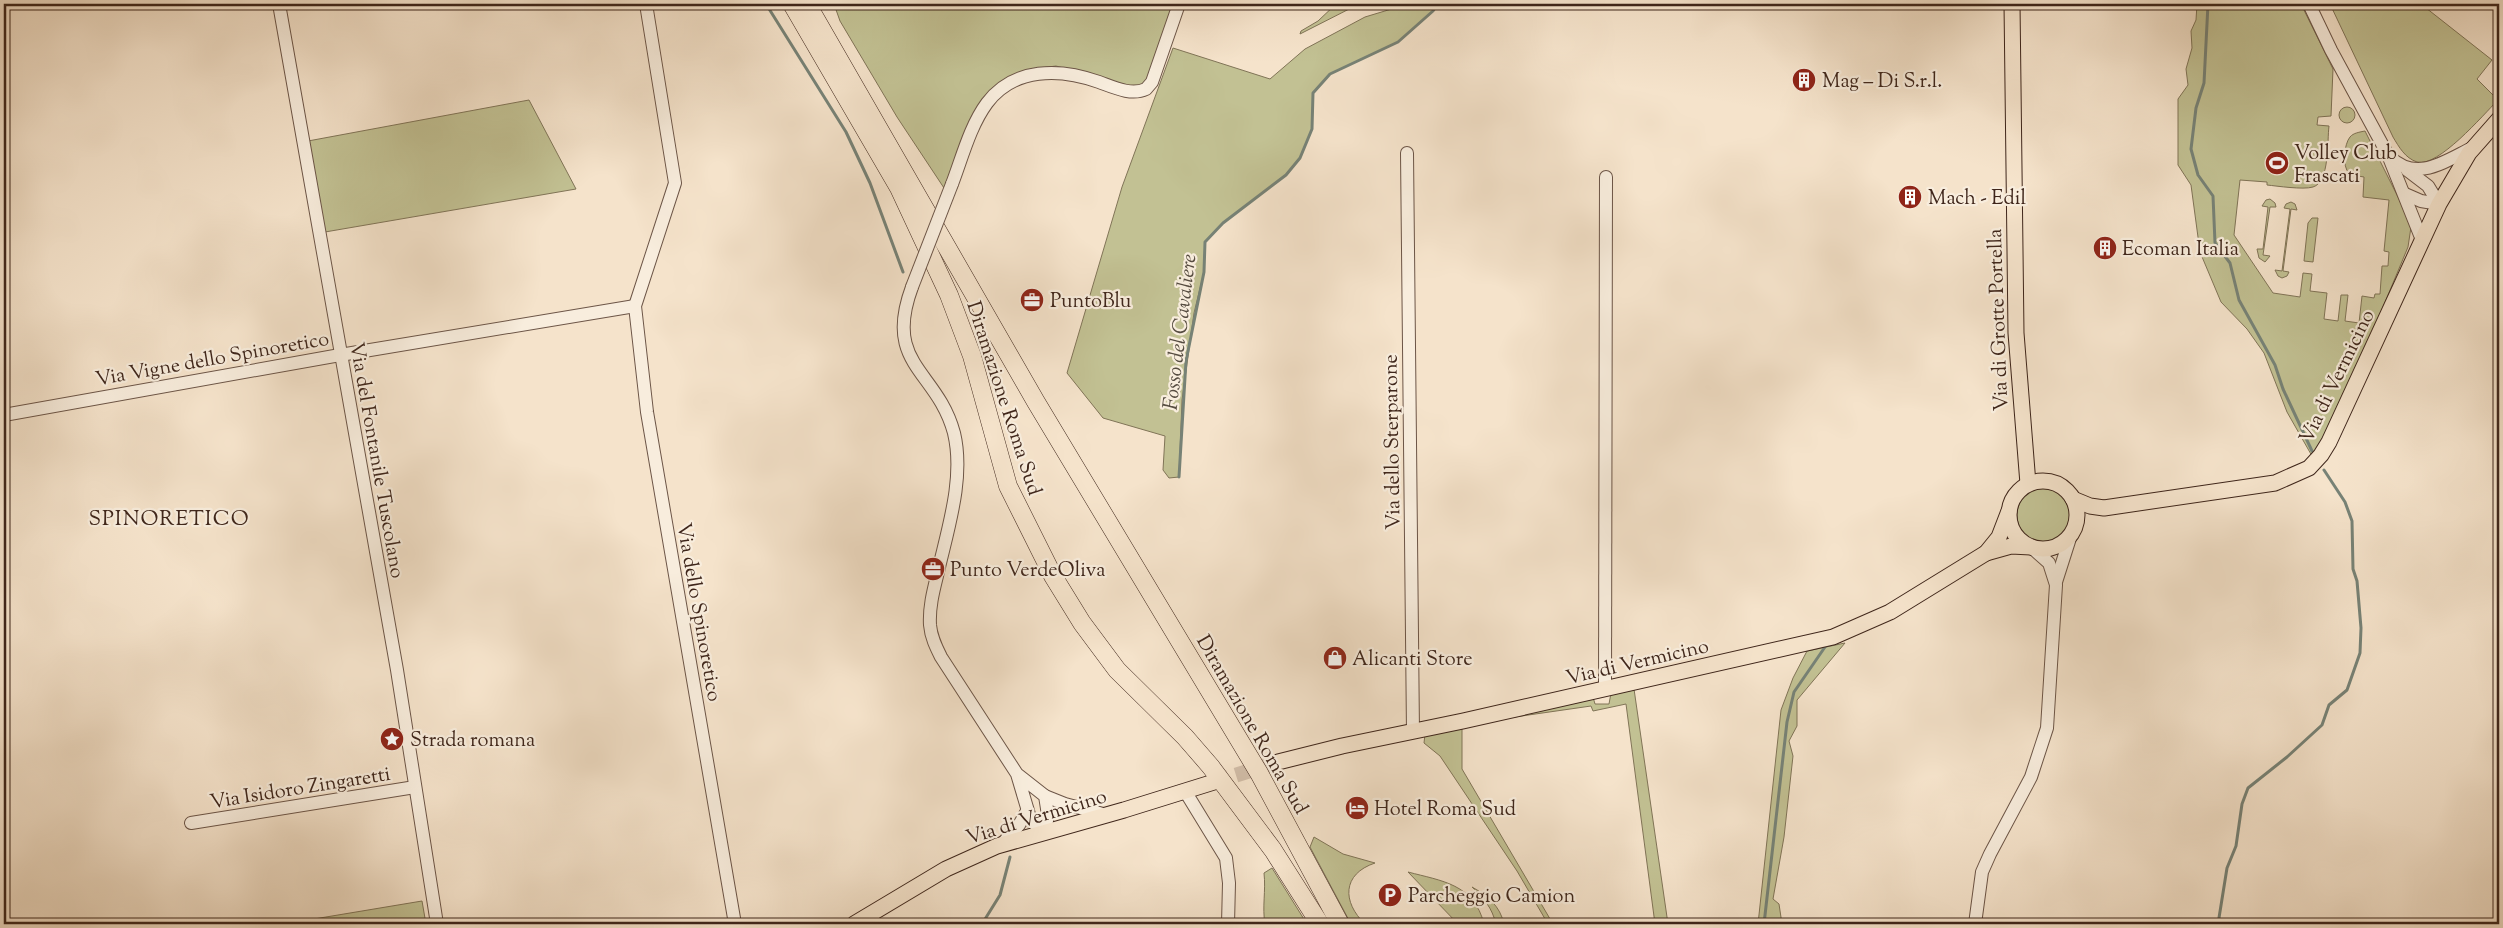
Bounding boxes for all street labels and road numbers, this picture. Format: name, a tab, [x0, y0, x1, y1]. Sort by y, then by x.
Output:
street label: Via di Grotte Portella	[1982, 228, 2017, 412]
street label: Diramazione Roma Sud	[958, 298, 1048, 500]
street label: Via di Vermicino	[2293, 305, 2383, 449]
street label: Via Vigne dello Spinoretico	[93, 326, 331, 395]
street label: Via del Fontanile Tuscolano	[341, 340, 411, 581]
street label: Via dello Sterparone	[1377, 354, 1410, 530]
street label: Via dello Spinoretico	[668, 521, 728, 704]
street label: Diramazione Roma Sud	[1188, 630, 1314, 820]
street label: Via di Vermicino	[1563, 633, 1712, 694]
street label: Via Isidoro Zingaretti	[208, 761, 393, 818]
street label: Via di Vermicino	[963, 783, 1111, 854]

